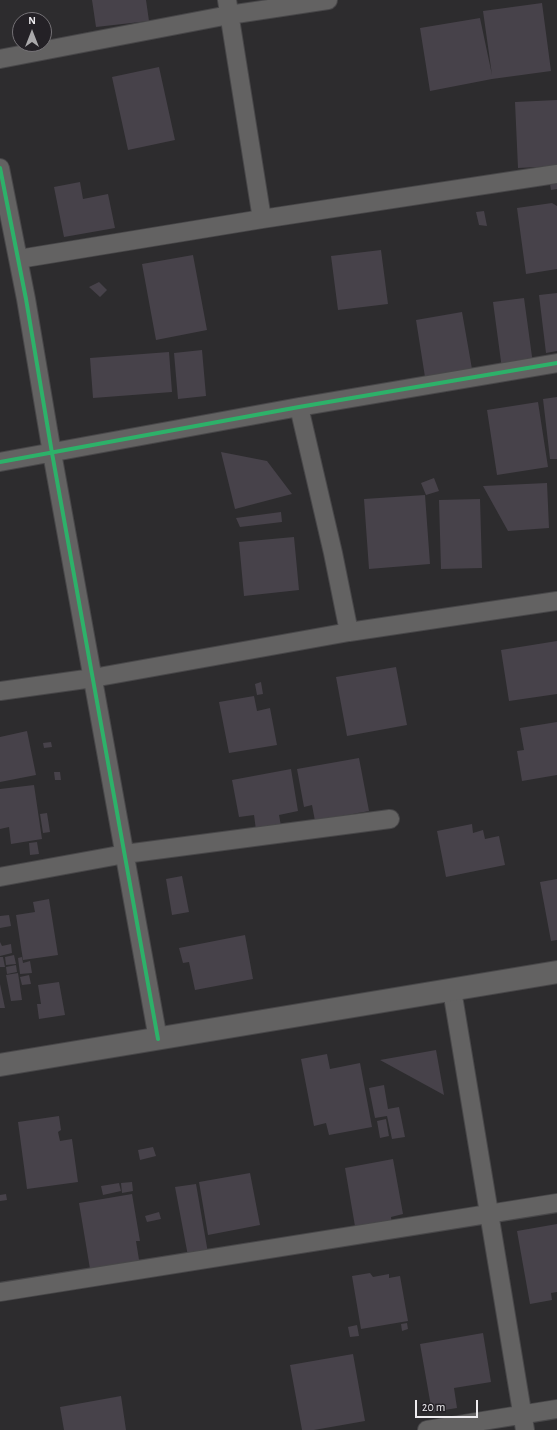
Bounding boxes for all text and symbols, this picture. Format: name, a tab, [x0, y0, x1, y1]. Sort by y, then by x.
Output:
north arrow	[12, 12, 52, 52]
text: N	[28, 15, 36, 26]
scale bar	[417, 1392, 480, 1418]
text: 20 m	[422, 1401, 445, 1413]

